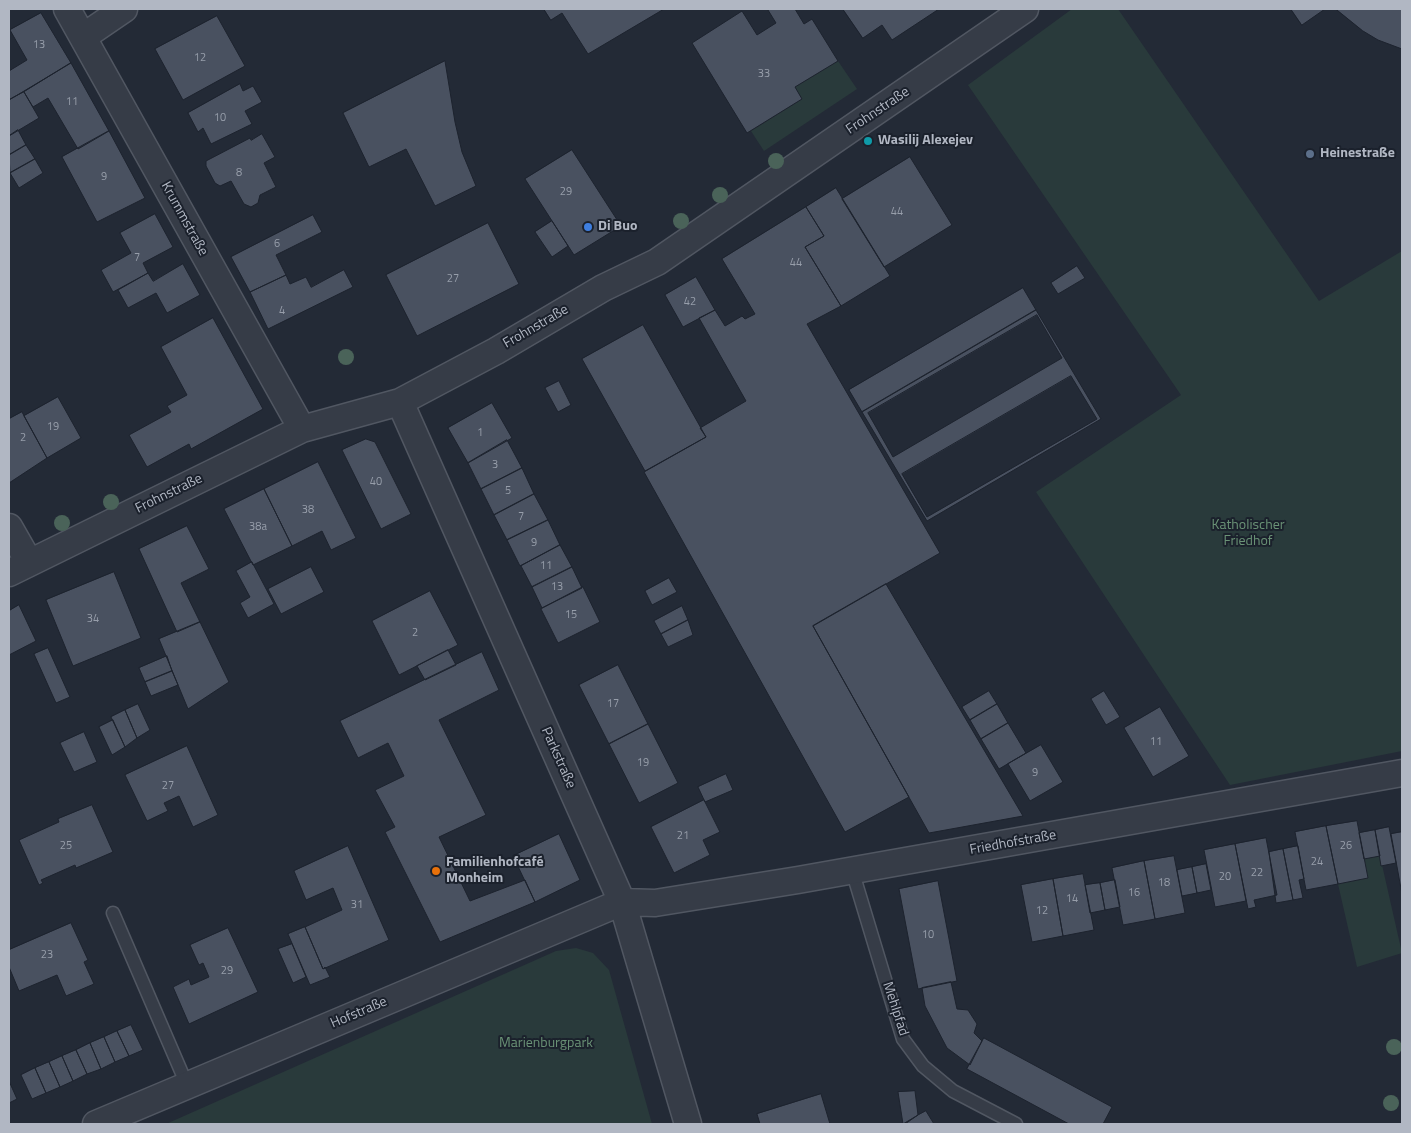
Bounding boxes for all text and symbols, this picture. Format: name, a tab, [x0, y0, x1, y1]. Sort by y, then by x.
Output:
house number: 13	[33, 38, 45, 52]
house number: 12	[194, 51, 206, 65]
house number: 33	[758, 67, 770, 81]
street label: Frohnstraße	[843, 84, 913, 138]
house number: 11	[66, 95, 78, 109]
house number: 10	[214, 111, 226, 125]
place label: Wasilij Alexejev	[878, 133, 973, 149]
marker: Wasilij Alexejev	[862, 135, 874, 147]
place label: Heinestraße	[1320, 146, 1395, 162]
marker: Heinestraße	[1304, 148, 1316, 160]
house number: 8	[236, 166, 242, 180]
house number: 9	[101, 170, 107, 184]
street label: Krummstraße	[157, 179, 211, 259]
house number: 29	[560, 185, 572, 199]
house number: 44	[891, 205, 903, 219]
place label: Di Buo	[598, 219, 637, 235]
marker: Di Buo	[582, 221, 594, 233]
house number: 6	[274, 237, 280, 251]
house number: 7	[134, 251, 140, 265]
house number: 44	[790, 256, 802, 270]
house number: 27	[447, 272, 459, 286]
house number: 42	[684, 295, 696, 309]
street label: Frohnstraße	[500, 302, 572, 352]
house number: 4	[279, 304, 285, 318]
house number: 19	[47, 420, 59, 434]
house number: 1	[477, 426, 483, 440]
house number: 2	[20, 431, 26, 445]
house number: 3	[492, 458, 498, 472]
street label: Frohnstraße	[133, 471, 205, 517]
house number: 40	[370, 475, 382, 489]
house number: 5	[505, 484, 511, 498]
house number: 38	[302, 503, 314, 517]
house number: 7	[518, 510, 524, 524]
park label: Katholischer Friedhof	[1211, 518, 1285, 550]
house number: 38a	[249, 520, 267, 534]
house number: 9	[531, 536, 537, 550]
house number: 11	[540, 559, 552, 573]
house number: 13	[551, 580, 563, 594]
house number: 15	[565, 608, 577, 622]
house number: 34	[87, 612, 99, 626]
house number: 2	[412, 626, 418, 640]
house number: 17	[607, 697, 619, 711]
street label: Parkstraße	[537, 725, 579, 791]
house number: 11	[1150, 735, 1162, 749]
house number: 19	[637, 756, 649, 770]
house number: 9	[1032, 766, 1038, 780]
house number: 27	[162, 779, 174, 793]
street label: Friedhofstraße	[969, 827, 1057, 859]
house number: 21	[677, 829, 689, 843]
house number: 25	[60, 839, 72, 853]
house number: 26	[1340, 839, 1352, 853]
place label: Familienhofcafé Monheim	[446, 855, 544, 888]
house number: 24	[1311, 855, 1323, 869]
marker: Familienhofcafé Monheim	[430, 865, 442, 877]
house number: 22	[1251, 866, 1263, 880]
house number: 20	[1219, 870, 1231, 884]
house number: 18	[1158, 876, 1170, 890]
house number: 16	[1128, 886, 1140, 900]
house number: 14	[1066, 892, 1078, 906]
house number: 31	[351, 898, 363, 912]
house number: 12	[1036, 904, 1048, 918]
house number: 10	[922, 928, 934, 942]
house number: 23	[41, 948, 53, 962]
house number: 29	[221, 964, 233, 978]
street label: Mehlpfad	[878, 980, 912, 1038]
street label: Hofstraße	[328, 994, 390, 1032]
park label: Marienburgpark	[499, 1036, 593, 1052]

